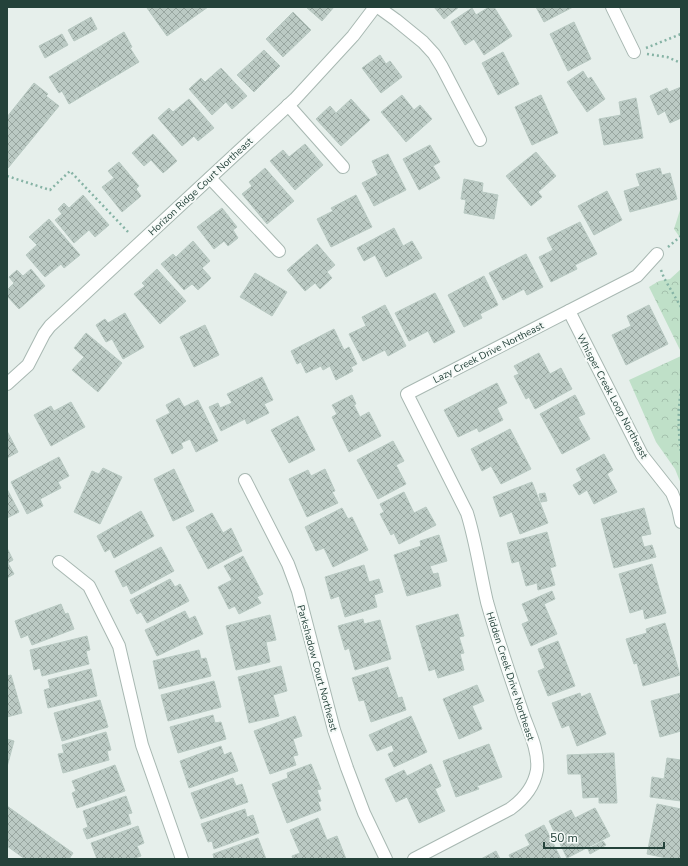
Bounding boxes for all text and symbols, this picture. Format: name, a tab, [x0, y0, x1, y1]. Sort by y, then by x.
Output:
street label: Horizon Ridge Court Northeast	[145, 134, 256, 239]
street label: Lazy Creek Drive Northeast	[431, 319, 547, 387]
street label: Whisper Creek Loop Northeast	[573, 332, 651, 462]
street label: Parkshadow Court Northeast	[293, 604, 341, 733]
street label: Hidden Creek Drive Northeast	[483, 610, 538, 743]
scale bar	[544, 824, 664, 850]
text: 50 m	[550, 830, 578, 846]

